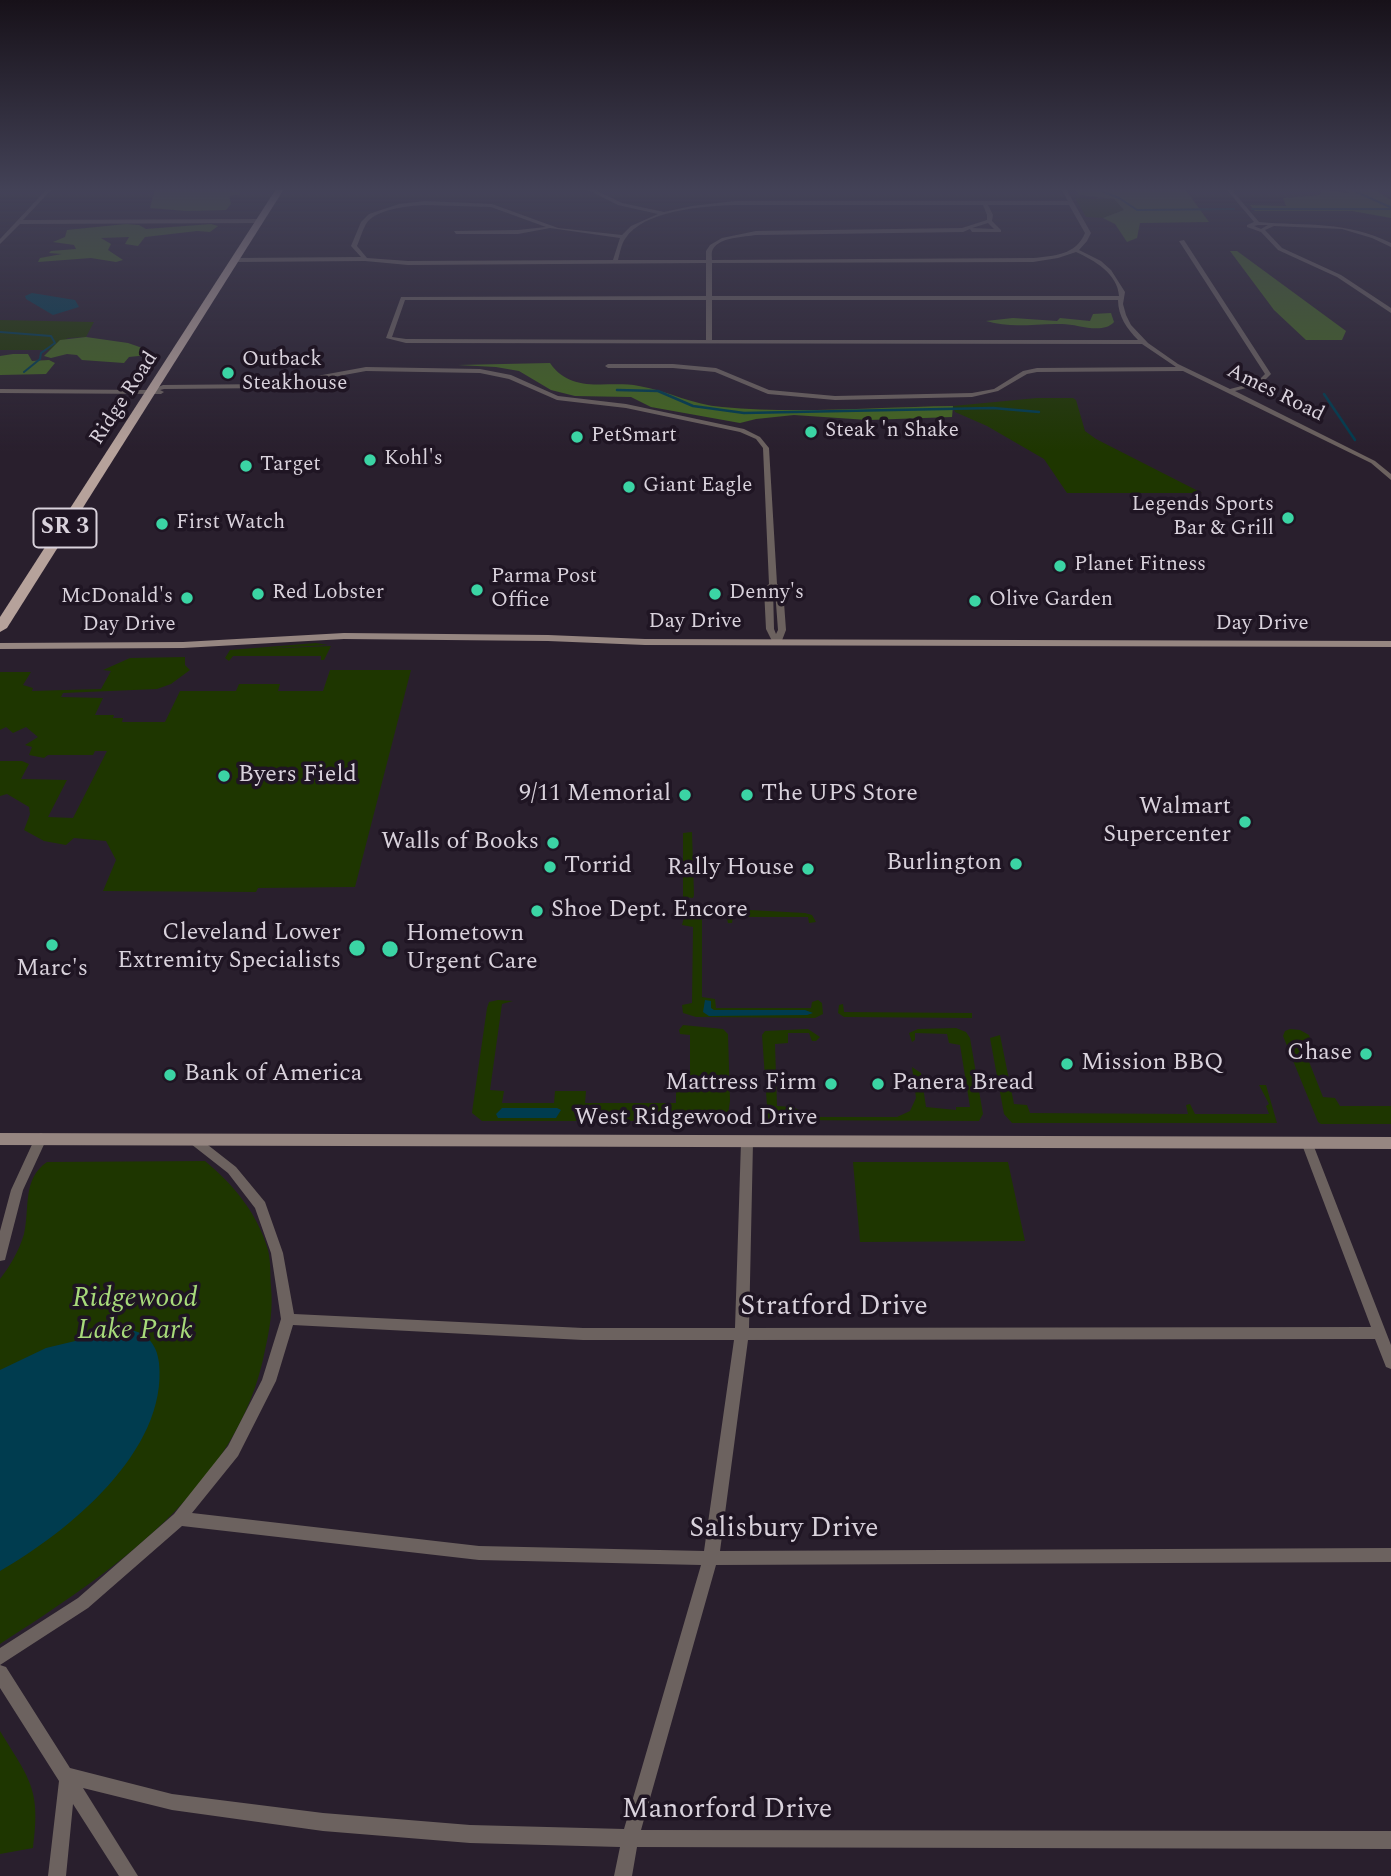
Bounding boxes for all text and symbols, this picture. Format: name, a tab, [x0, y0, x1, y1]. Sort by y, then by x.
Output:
street label: Ridge Road	[86, 348, 164, 450]
place label: Outback Steakhouse	[242, 348, 347, 398]
street label: Ames Road	[1222, 360, 1328, 428]
marker: Outback Steakhouse	[220, 365, 236, 381]
place label: Steak 'n Shake	[825, 419, 959, 445]
place label: PetSmart	[591, 424, 677, 450]
marker: Steak 'n Shake	[803, 424, 819, 440]
marker: PetSmart	[569, 429, 585, 445]
place label: Kohl's	[384, 447, 443, 473]
marker: Kohl's	[362, 452, 378, 468]
place label: Target	[260, 453, 321, 479]
marker: Target	[238, 458, 254, 474]
place label: Giant Eagle	[643, 474, 752, 500]
marker: Giant Eagle	[621, 479, 637, 495]
place label: Legends Sports Bar & Grill	[1132, 493, 1274, 543]
road number: SR 3	[34, 508, 96, 548]
marker: Legends Sports Bar & Grill	[1280, 510, 1296, 526]
place label: First Watch	[176, 511, 285, 537]
marker: First Watch	[154, 516, 170, 532]
place label: Planet Fitness	[1074, 553, 1206, 579]
marker: Planet Fitness	[1052, 558, 1068, 574]
place label: Parma Post Office	[491, 565, 597, 615]
place label: Red Lobster	[272, 581, 384, 607]
place label: Denny's	[729, 581, 804, 607]
marker: Parma Post Office	[469, 582, 485, 598]
place label: McDonald's	[61, 585, 173, 611]
marker: Red Lobster	[250, 586, 266, 602]
marker: Denny's	[707, 586, 723, 602]
place label: Olive Garden	[989, 588, 1113, 614]
marker: McDonald's	[179, 590, 195, 606]
marker: Olive Garden	[967, 593, 983, 609]
street label: Day Drive	[648, 610, 742, 636]
street label: Day Drive	[1215, 612, 1309, 638]
street label: Day Drive	[82, 613, 176, 639]
place label: Byers Field	[238, 762, 357, 790]
marker: Byers Field	[216, 768, 232, 784]
place label: 9/11 Memorial	[519, 781, 671, 809]
place label: The UPS Store	[761, 781, 918, 809]
marker: 9/11 Memorial	[677, 787, 693, 803]
marker: The UPS Store	[739, 787, 755, 803]
place label: Walmart Supercenter	[1103, 794, 1231, 850]
marker: Walmart Supercenter	[1237, 814, 1253, 830]
place label: Walls of Books	[381, 829, 539, 857]
marker: Walls of Books	[545, 835, 561, 851]
place label: Burlington	[886, 850, 1002, 878]
place label: Torrid	[564, 853, 632, 881]
place label: Rally House	[667, 855, 794, 883]
marker: Burlington	[1008, 856, 1024, 872]
marker: Torrid	[542, 859, 558, 875]
marker: Rally House	[800, 861, 816, 877]
place label: Shoe Dept. Encore	[551, 897, 748, 925]
marker: Shoe Dept. Encore	[529, 903, 545, 919]
place label: Cleveland Lower Extremity Specialists	[117, 920, 341, 976]
place label: Hometown Urgent Care	[406, 921, 538, 977]
marker: Marc's	[44, 937, 60, 953]
marker: Cleveland Lower Extremity Specialists	[347, 938, 367, 958]
marker: Hometown Urgent Care	[380, 939, 400, 959]
place label: Marc's	[16, 956, 88, 984]
place label: Chase	[1287, 1040, 1352, 1068]
marker: Chase	[1358, 1046, 1374, 1062]
place label: Mission BBQ	[1081, 1050, 1223, 1078]
marker: Mission BBQ	[1059, 1056, 1075, 1072]
place label: Bank of America	[184, 1061, 363, 1089]
marker: Bank of America	[162, 1067, 178, 1083]
place label: Mattress Firm	[665, 1070, 817, 1098]
place label: Panera Bread	[892, 1070, 1034, 1098]
marker: Mattress Firm	[823, 1076, 839, 1092]
marker: Panera Bread	[870, 1076, 886, 1092]
street label: West Ridgewood Drive	[575, 1105, 817, 1133]
park label: Ridgewood Lake Park	[72, 1284, 198, 1350]
street label: Stratford Drive	[740, 1292, 928, 1326]
street label: Salisbury Drive	[689, 1514, 879, 1548]
street label: Manorford Drive	[622, 1795, 832, 1829]

